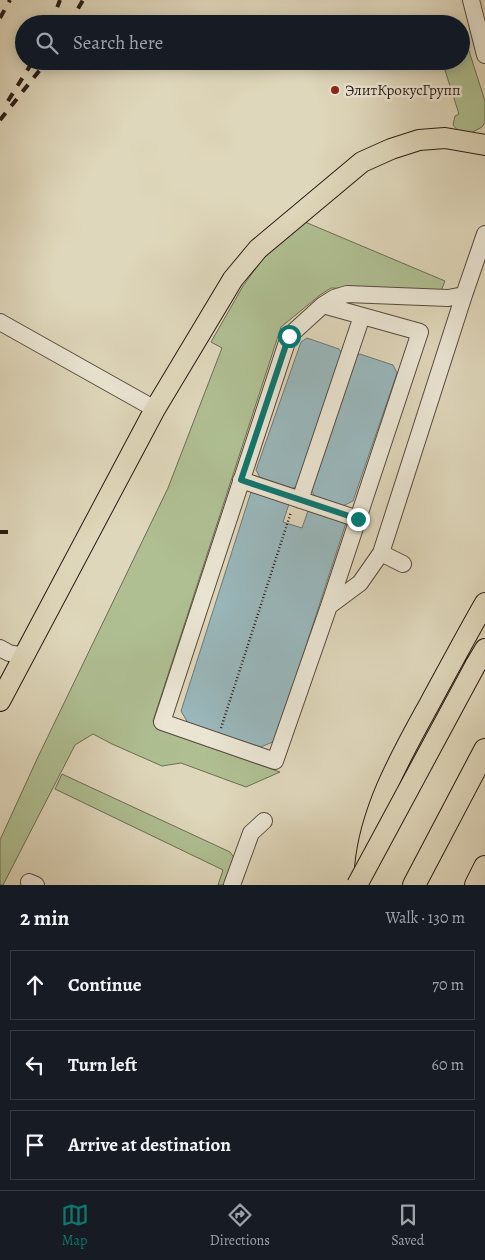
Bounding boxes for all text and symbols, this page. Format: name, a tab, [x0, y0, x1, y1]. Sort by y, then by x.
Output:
search box	[15, 15, 470, 70]
icon: search	[33, 29, 61, 57]
text: Search here	[73, 30, 163, 56]
place label: ЭлитКрокусГрупп	[345, 80, 461, 100]
marker: ЭлитКрокусГрупп	[329, 84, 341, 96]
route start	[278, 325, 301, 348]
route end	[347, 508, 370, 531]
text: 2 min	[20, 904, 69, 932]
text: Walk · 130 m	[385, 907, 465, 929]
icon: ahead	[21, 971, 49, 999]
text: Continue	[68, 972, 142, 998]
text: 70 m	[432, 974, 464, 996]
icon: left	[21, 1051, 49, 1079]
text: Turn left	[68, 1052, 137, 1078]
text: 60 m	[432, 1054, 464, 1076]
icon: arrive	[21, 1131, 49, 1159]
text: Arrive at destination	[68, 1132, 231, 1158]
tab: Map	[61, 1201, 89, 1250]
tab: Directions	[210, 1201, 270, 1250]
tab: Saved	[391, 1201, 424, 1250]

